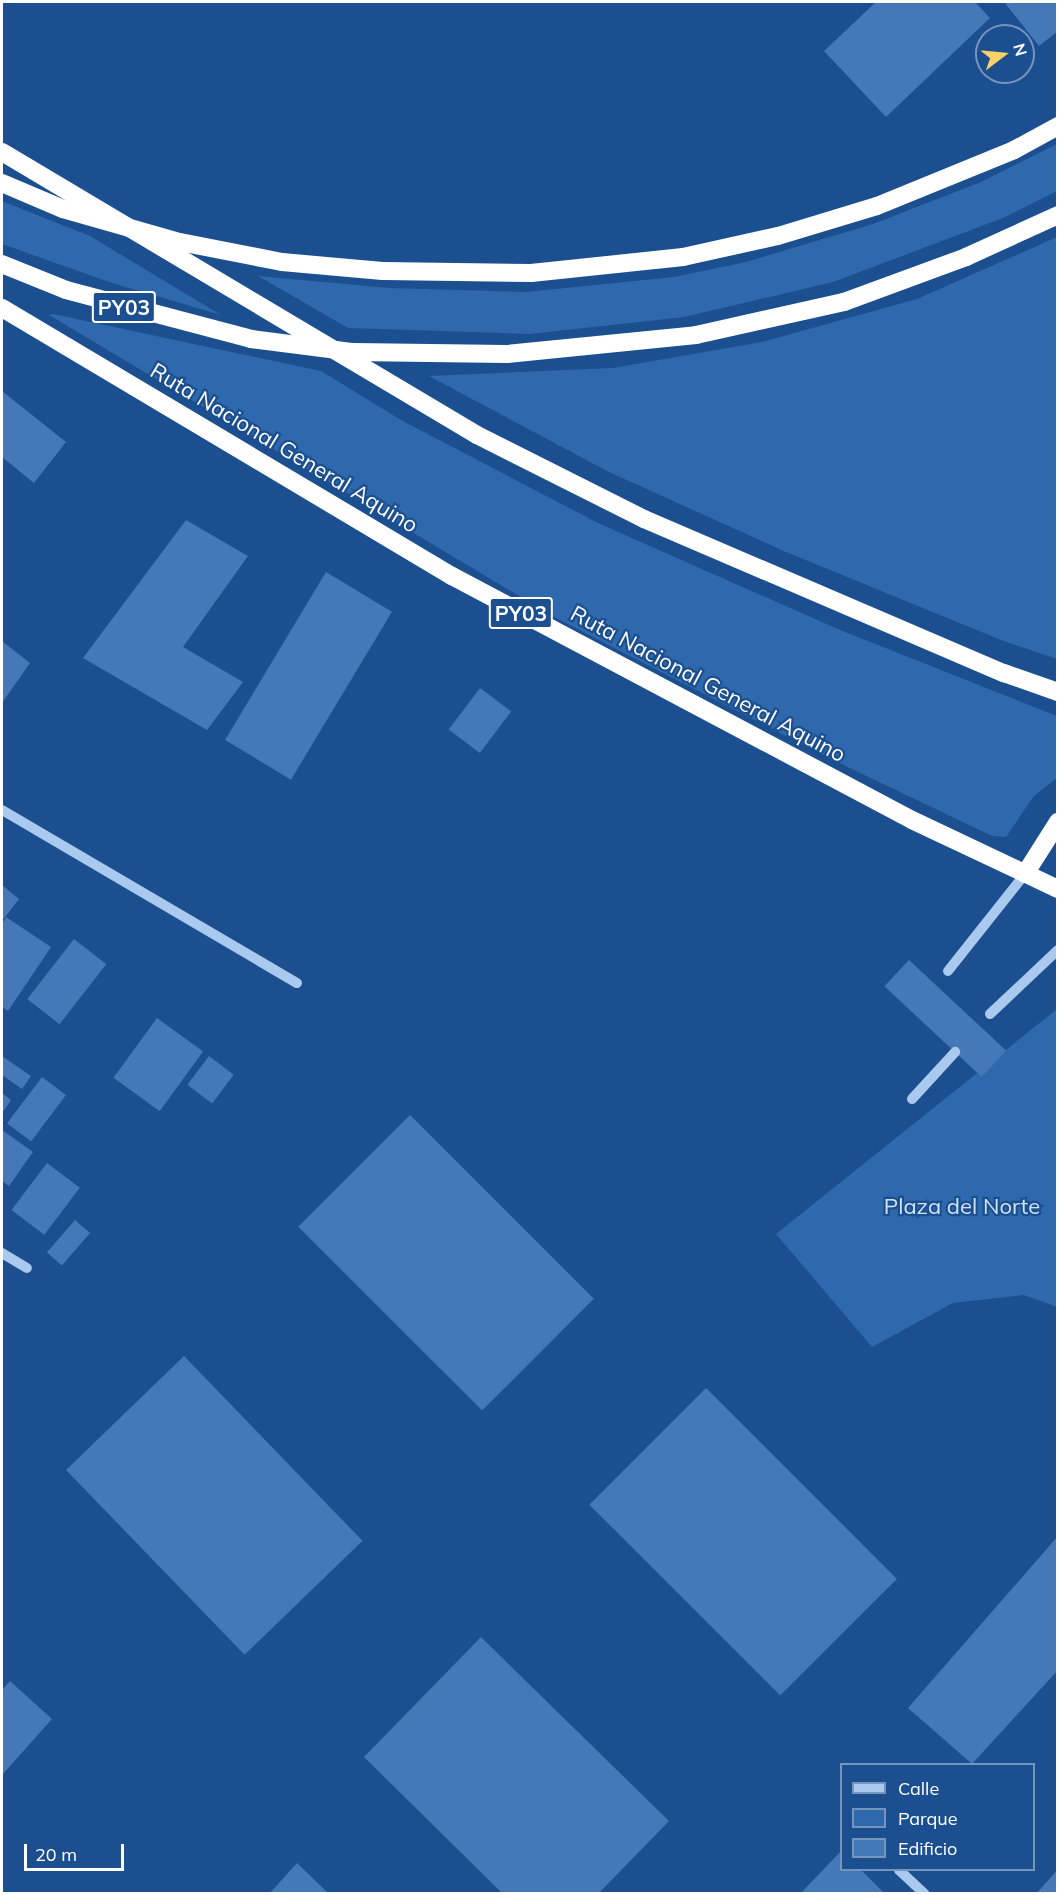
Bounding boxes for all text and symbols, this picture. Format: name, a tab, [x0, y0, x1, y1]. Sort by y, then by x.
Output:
north arrow	[975, 24, 1035, 84]
text: N	[1009, 41, 1032, 58]
road number: PY03	[91, 289, 157, 325]
street label: Ruta Nacional General Aquino	[145, 357, 423, 539]
road number: PY03	[488, 595, 554, 631]
street label: Ruta Nacional General Aquino	[566, 600, 850, 768]
park label: Plaza del Norte	[884, 1194, 1040, 1220]
legend	[840, 1763, 1035, 1871]
text: Calle	[898, 1777, 939, 1800]
text: Parque	[898, 1807, 957, 1830]
scale bar	[27, 1832, 128, 1870]
text: Edificio	[898, 1837, 957, 1860]
text: 20 m	[35, 1843, 77, 1866]

